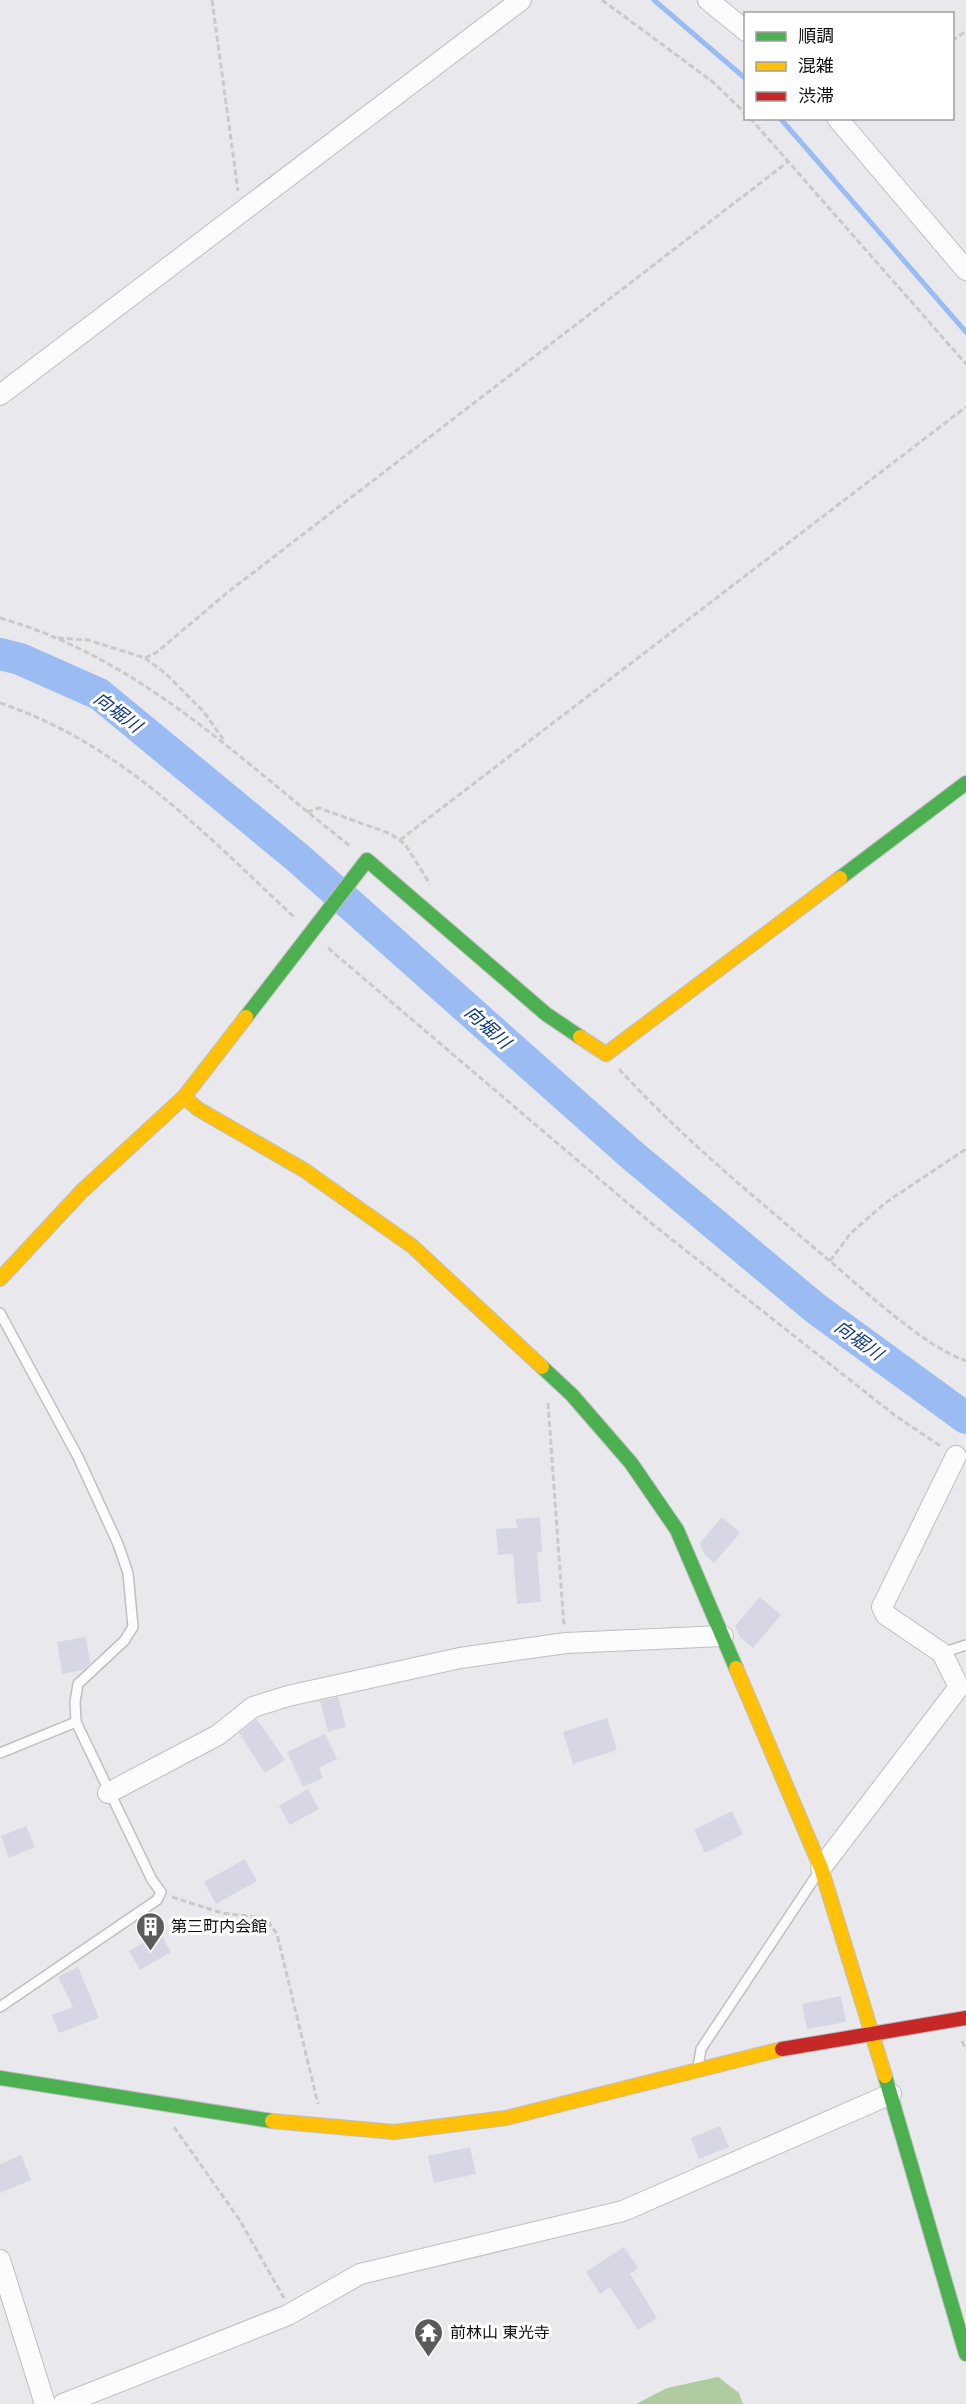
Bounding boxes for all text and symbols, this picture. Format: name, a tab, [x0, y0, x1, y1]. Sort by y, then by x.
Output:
legend	[744, 12, 954, 120]
text: 順調	[798, 25, 834, 46]
text: 混雑	[798, 55, 834, 76]
text: 渋滞	[798, 85, 834, 106]
water label: 向堀川	[90, 687, 147, 738]
water label: 向堀川	[461, 1001, 517, 1054]
water label: 向堀川	[831, 1316, 889, 1366]
building icon: 第三町内会館	[134, 1910, 166, 1952]
place label: 第三町内会館	[171, 1917, 267, 1936]
temple icon: 前林山 東光寺	[413, 2316, 445, 2358]
place label: 前林山 東光寺	[450, 2323, 550, 2342]

